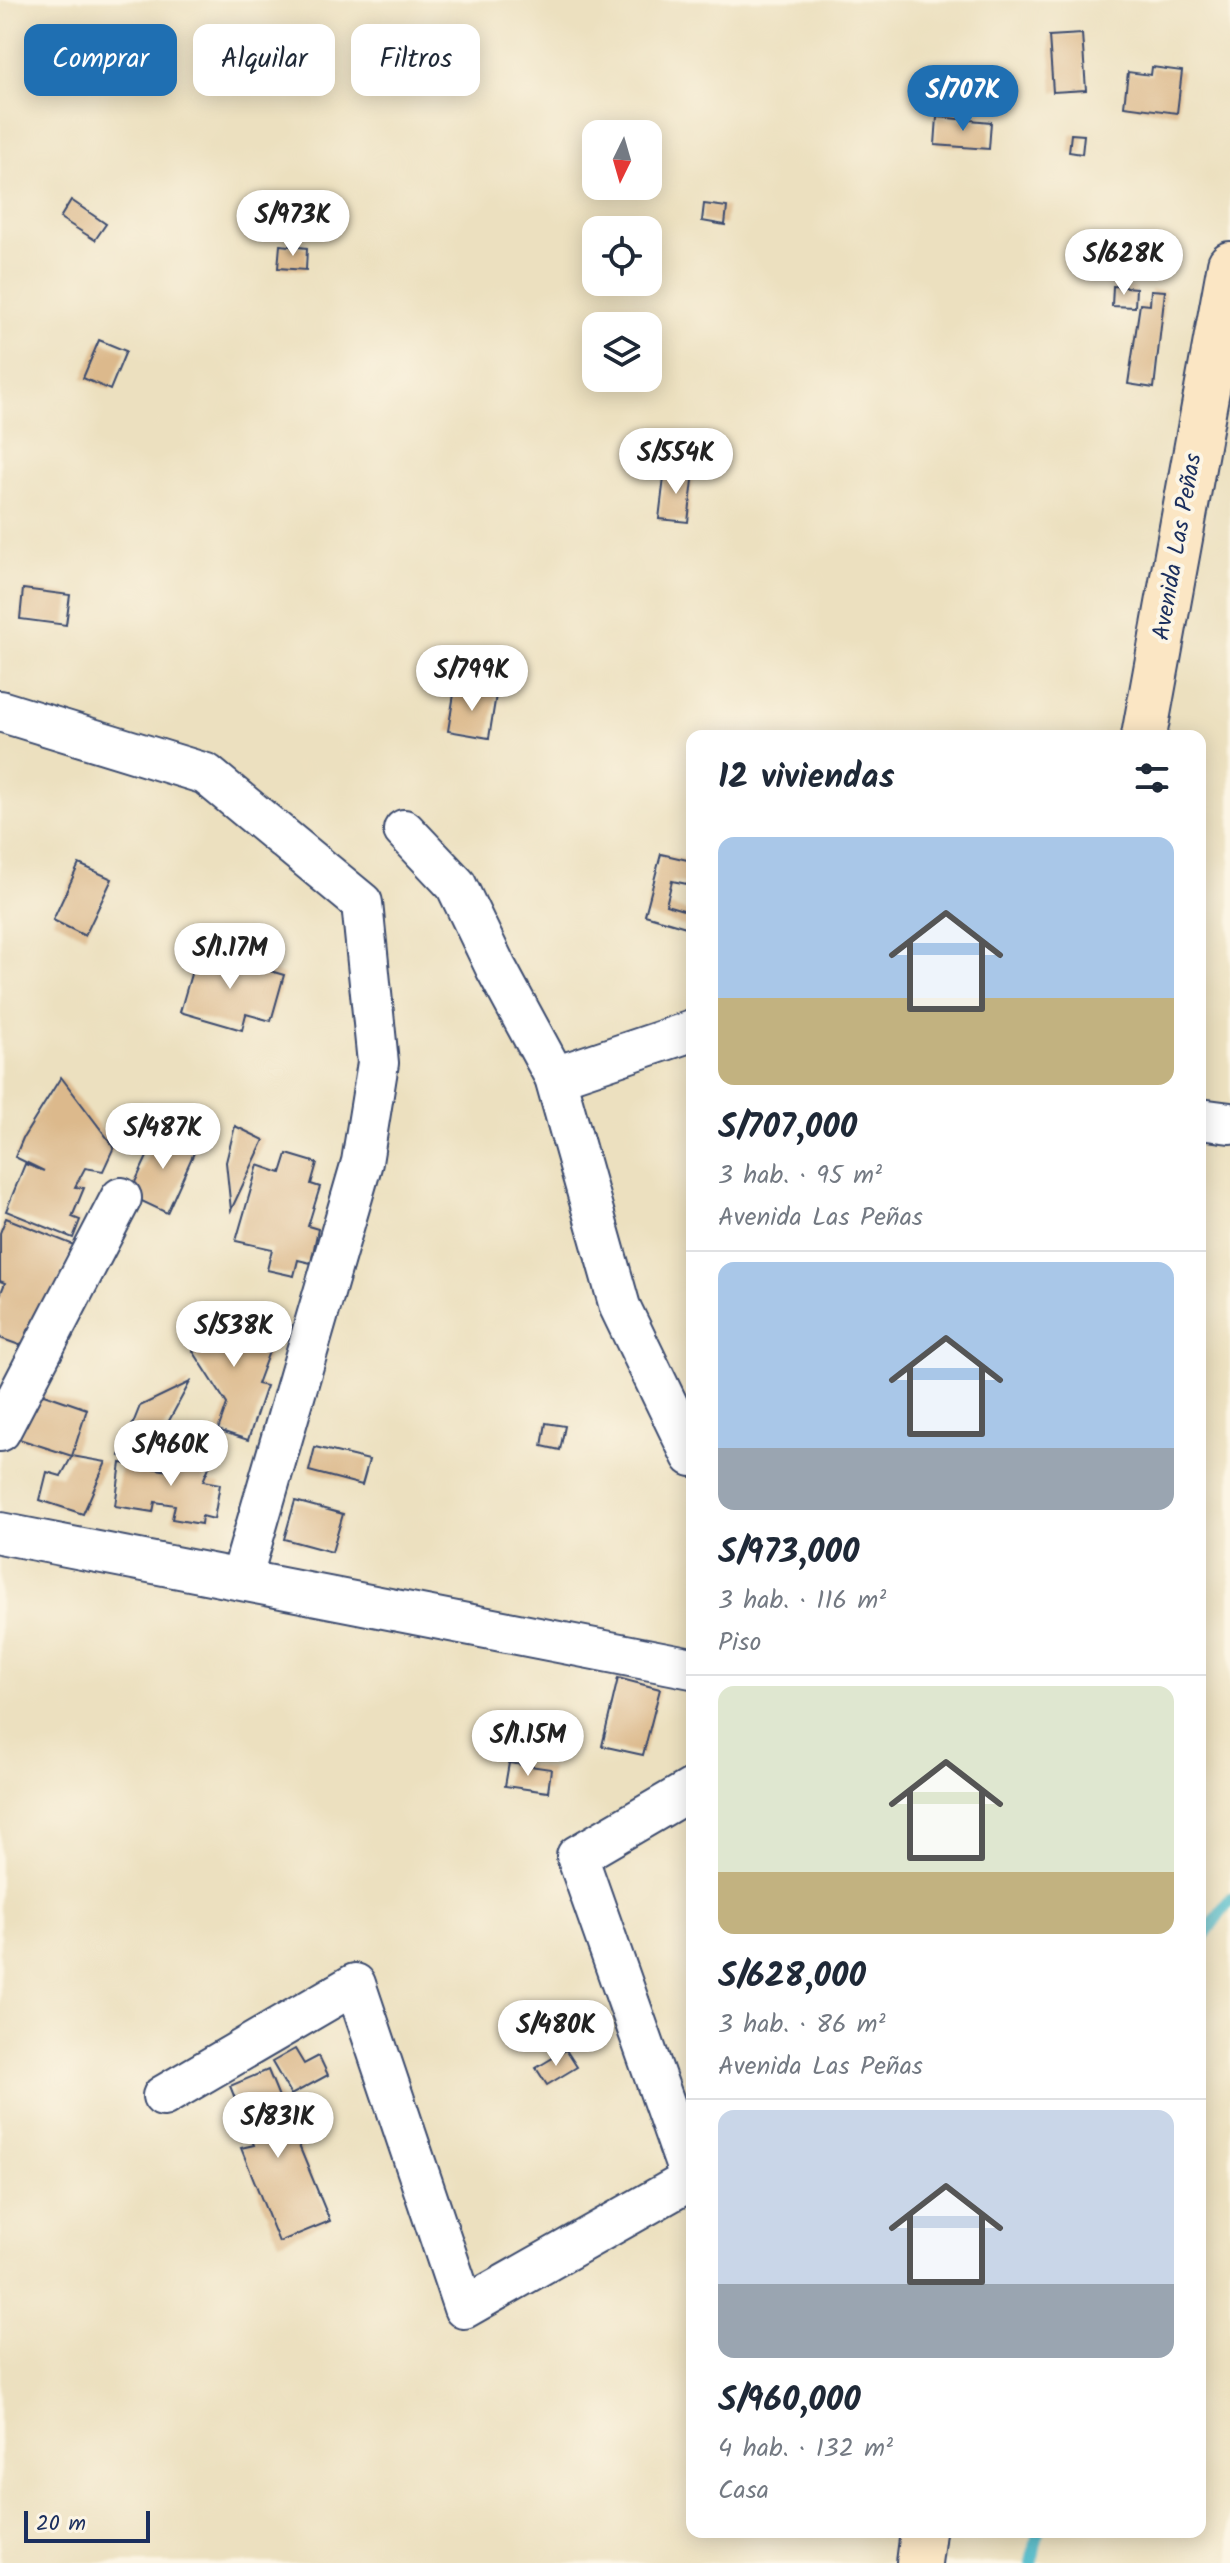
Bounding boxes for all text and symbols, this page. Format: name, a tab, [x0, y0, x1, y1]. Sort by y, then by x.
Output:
chip: Comprar	[24, 24, 177, 96]
chip: Alquilar	[193, 24, 335, 96]
chip: Filtros	[351, 24, 480, 96]
pin: S/707K	[898, 65, 1028, 133]
text: S/707K	[925, 70, 1001, 112]
north arrow	[582, 120, 662, 200]
map controls	[582, 120, 662, 392]
pin: S/973K	[228, 190, 358, 258]
text: S/973K	[255, 195, 332, 237]
button: locate	[582, 216, 662, 296]
pin: S/628K	[1059, 229, 1189, 297]
text: S/628K	[1083, 234, 1165, 276]
button: layers	[582, 312, 662, 392]
pin: S/554K	[611, 428, 741, 496]
text: S/554K	[637, 433, 715, 475]
street label: Avenida Las Peñas	[1142, 450, 1214, 644]
pin: S/799K	[407, 645, 537, 713]
text: S/799K	[434, 650, 510, 692]
text: 12 viviendas	[718, 751, 895, 805]
icon: filters	[1130, 756, 1174, 800]
icon: home	[874, 889, 1018, 1033]
pin: S/1.17M	[156, 923, 304, 991]
text: S/1.17M	[192, 928, 268, 970]
text: S/707,000	[718, 1101, 857, 1155]
pin: S/487K	[98, 1103, 228, 1171]
text: S/487K	[123, 1108, 203, 1150]
text: 3 hab. · 95 m²	[718, 1155, 882, 1197]
text: Avenida Las Peñas	[718, 1197, 923, 1239]
pin: S/538K	[169, 1301, 299, 1369]
text: S/538K	[194, 1306, 274, 1348]
icon: home	[874, 1314, 1018, 1458]
pin: S/960K	[106, 1420, 236, 1488]
text: S/960K	[132, 1425, 210, 1467]
text: S/973,000	[718, 1526, 859, 1580]
text: 3 hab. · 116 m²	[718, 1580, 886, 1622]
text: Piso	[718, 1622, 761, 1664]
pin: S/1.15M	[454, 1710, 602, 1778]
text: S/1.15M	[490, 1715, 566, 1757]
icon: home	[874, 1738, 1018, 1882]
text: S/628,000	[718, 1950, 866, 2004]
pin: S/480K	[491, 2000, 621, 2068]
text: 3 hab. · 86 m²	[718, 2004, 885, 2046]
text: S/480K	[516, 2005, 596, 2047]
text: Avenida Las Peñas	[718, 2046, 923, 2088]
pin: S/831K	[213, 2092, 343, 2160]
text: S/831K	[241, 2097, 315, 2139]
icon: home	[874, 2162, 1018, 2306]
text: S/960,000	[718, 2374, 861, 2428]
text: 4 hab. · 132 m²	[718, 2428, 893, 2470]
text: Casa	[718, 2470, 769, 2512]
scale bar	[24, 2507, 150, 2543]
text: 20 m	[36, 2507, 86, 2542]

